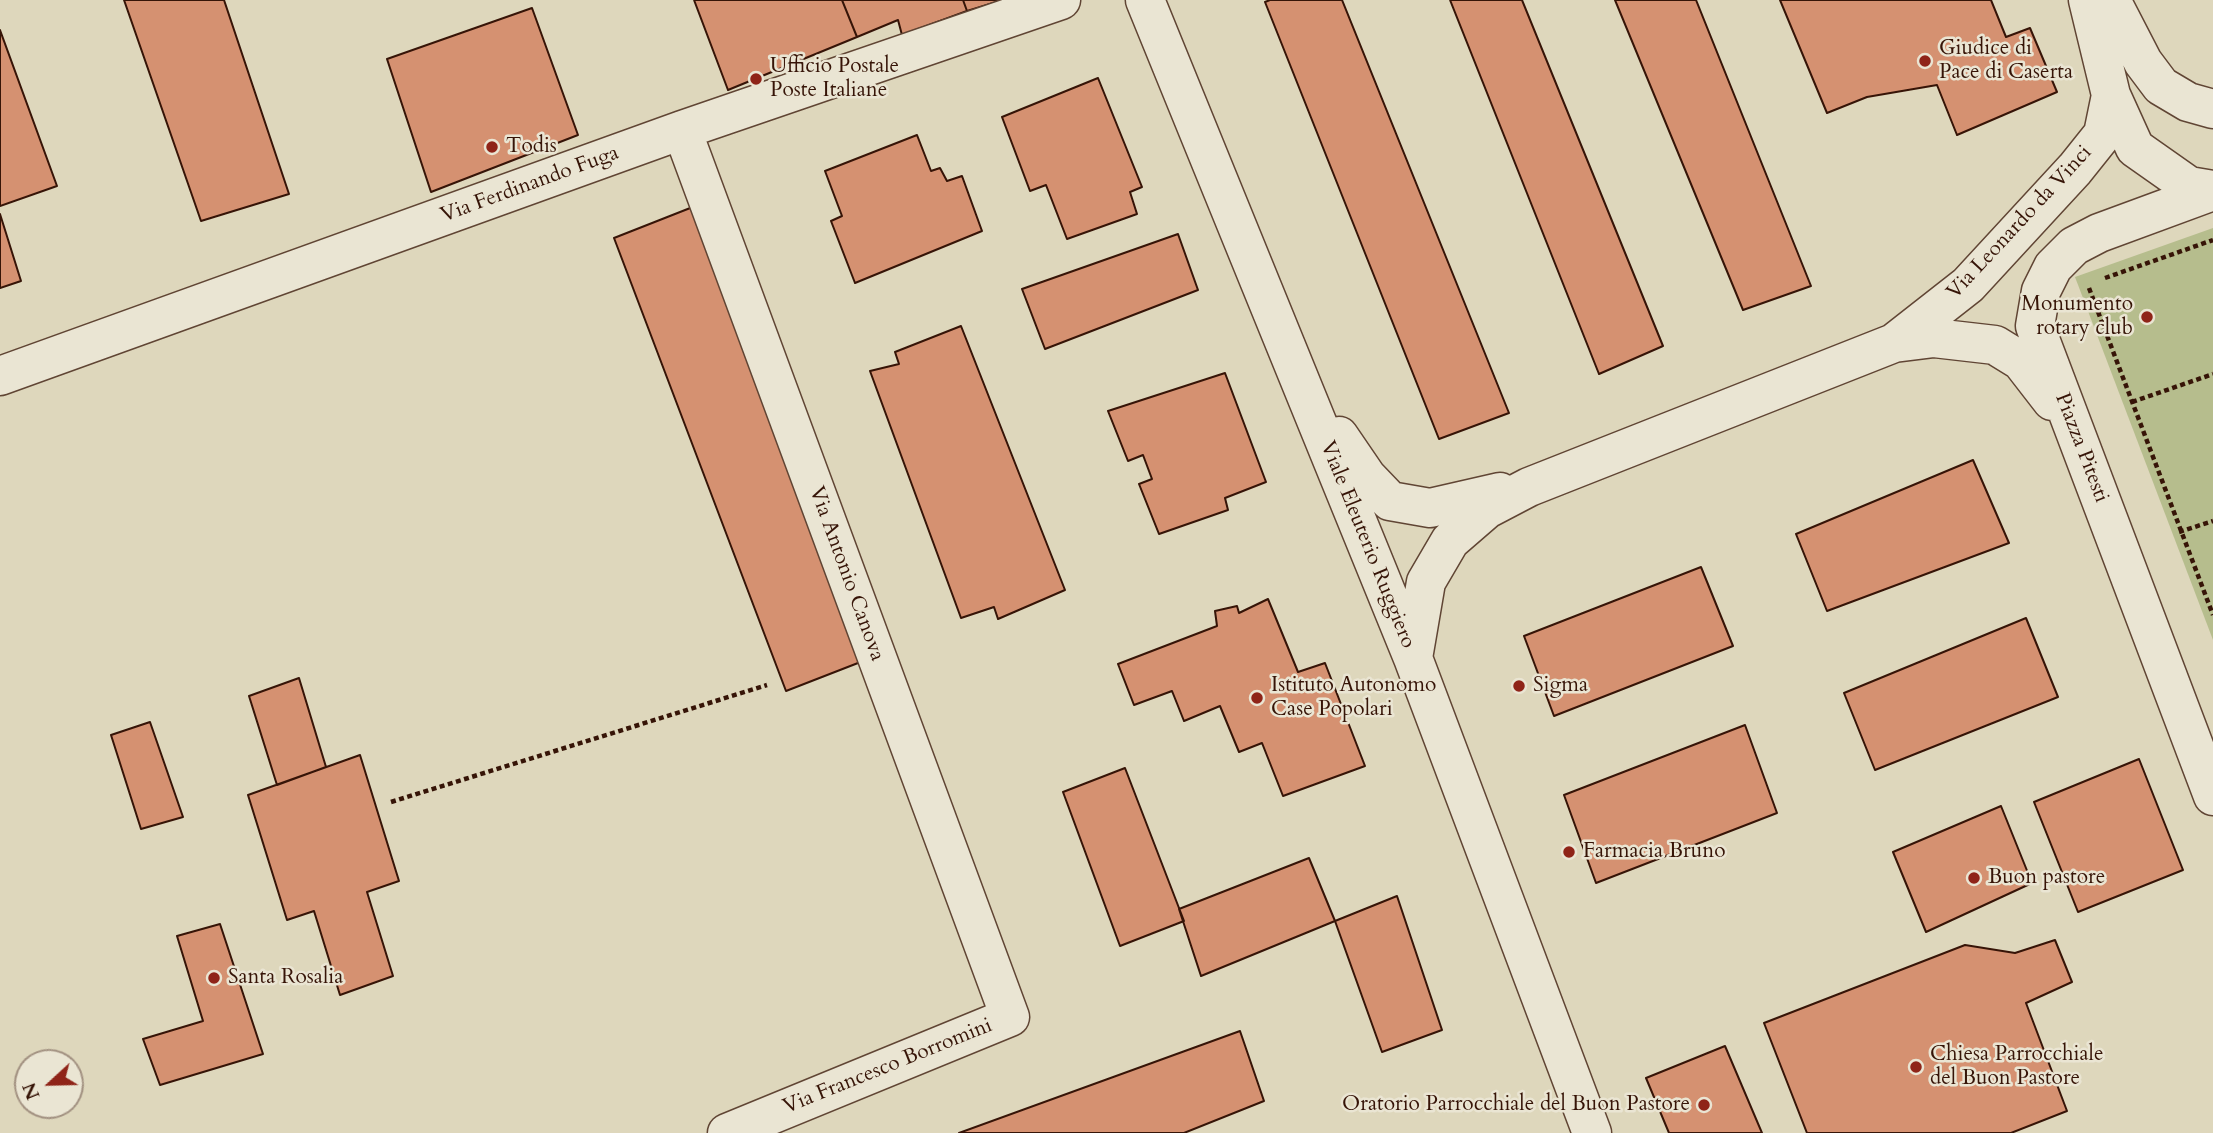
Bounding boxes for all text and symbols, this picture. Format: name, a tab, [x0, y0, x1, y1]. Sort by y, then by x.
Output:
place label: Giudice di Pace di Caserta	[1939, 36, 2073, 86]
marker: Giudice di Pace di Caserta	[1917, 53, 1933, 69]
place label: Ufficio Postale Poste Italiane	[770, 54, 899, 104]
marker: Ufficio Postale Poste Italiane	[748, 71, 764, 87]
place label: Todis	[506, 134, 557, 160]
marker: Todis	[484, 139, 500, 155]
street label: Via Ferdinando Fuga	[437, 141, 623, 229]
street label: Via Leonardo da Vinci	[1942, 141, 2098, 305]
place label: Monumento rotary club	[2021, 292, 2133, 342]
marker: Monumento rotary club	[2139, 309, 2155, 325]
street label: Piazza Pitesti	[2049, 390, 2113, 506]
street label: Viale Eleuterio Ruggiero	[1314, 438, 1420, 652]
street label: Via Antonio Canova	[803, 483, 889, 665]
place label: Istituto Autonomo Case Popolari	[1271, 673, 1436, 723]
place label: Sigma	[1533, 673, 1588, 699]
marker: Sigma	[1511, 678, 1527, 694]
marker: Istituto Autonomo Case Popolari	[1249, 690, 1265, 706]
place label: Farmacia Bruno	[1583, 839, 1725, 865]
marker: Farmacia Bruno	[1561, 844, 1577, 860]
place label: Buon pastore	[1988, 865, 2105, 891]
marker: Buon pastore	[1966, 870, 1982, 886]
place label: Santa Rosalia	[228, 965, 343, 991]
marker: Santa Rosalia	[206, 970, 222, 986]
street label: Via Francesco Borromini	[780, 1014, 996, 1120]
place label: Chiesa Parrocchiale del Buon Pastore	[1930, 1042, 2103, 1092]
north arrow	[14, 1049, 84, 1119]
marker: Chiesa Parrocchiale del Buon Pastore	[1908, 1059, 1924, 1075]
text: N	[16, 1079, 47, 1104]
place label: Oratorio Parrocchiale del Buon Pastore	[1342, 1092, 1690, 1118]
marker: Oratorio Parrocchiale del Buon Pastore	[1696, 1097, 1712, 1113]

